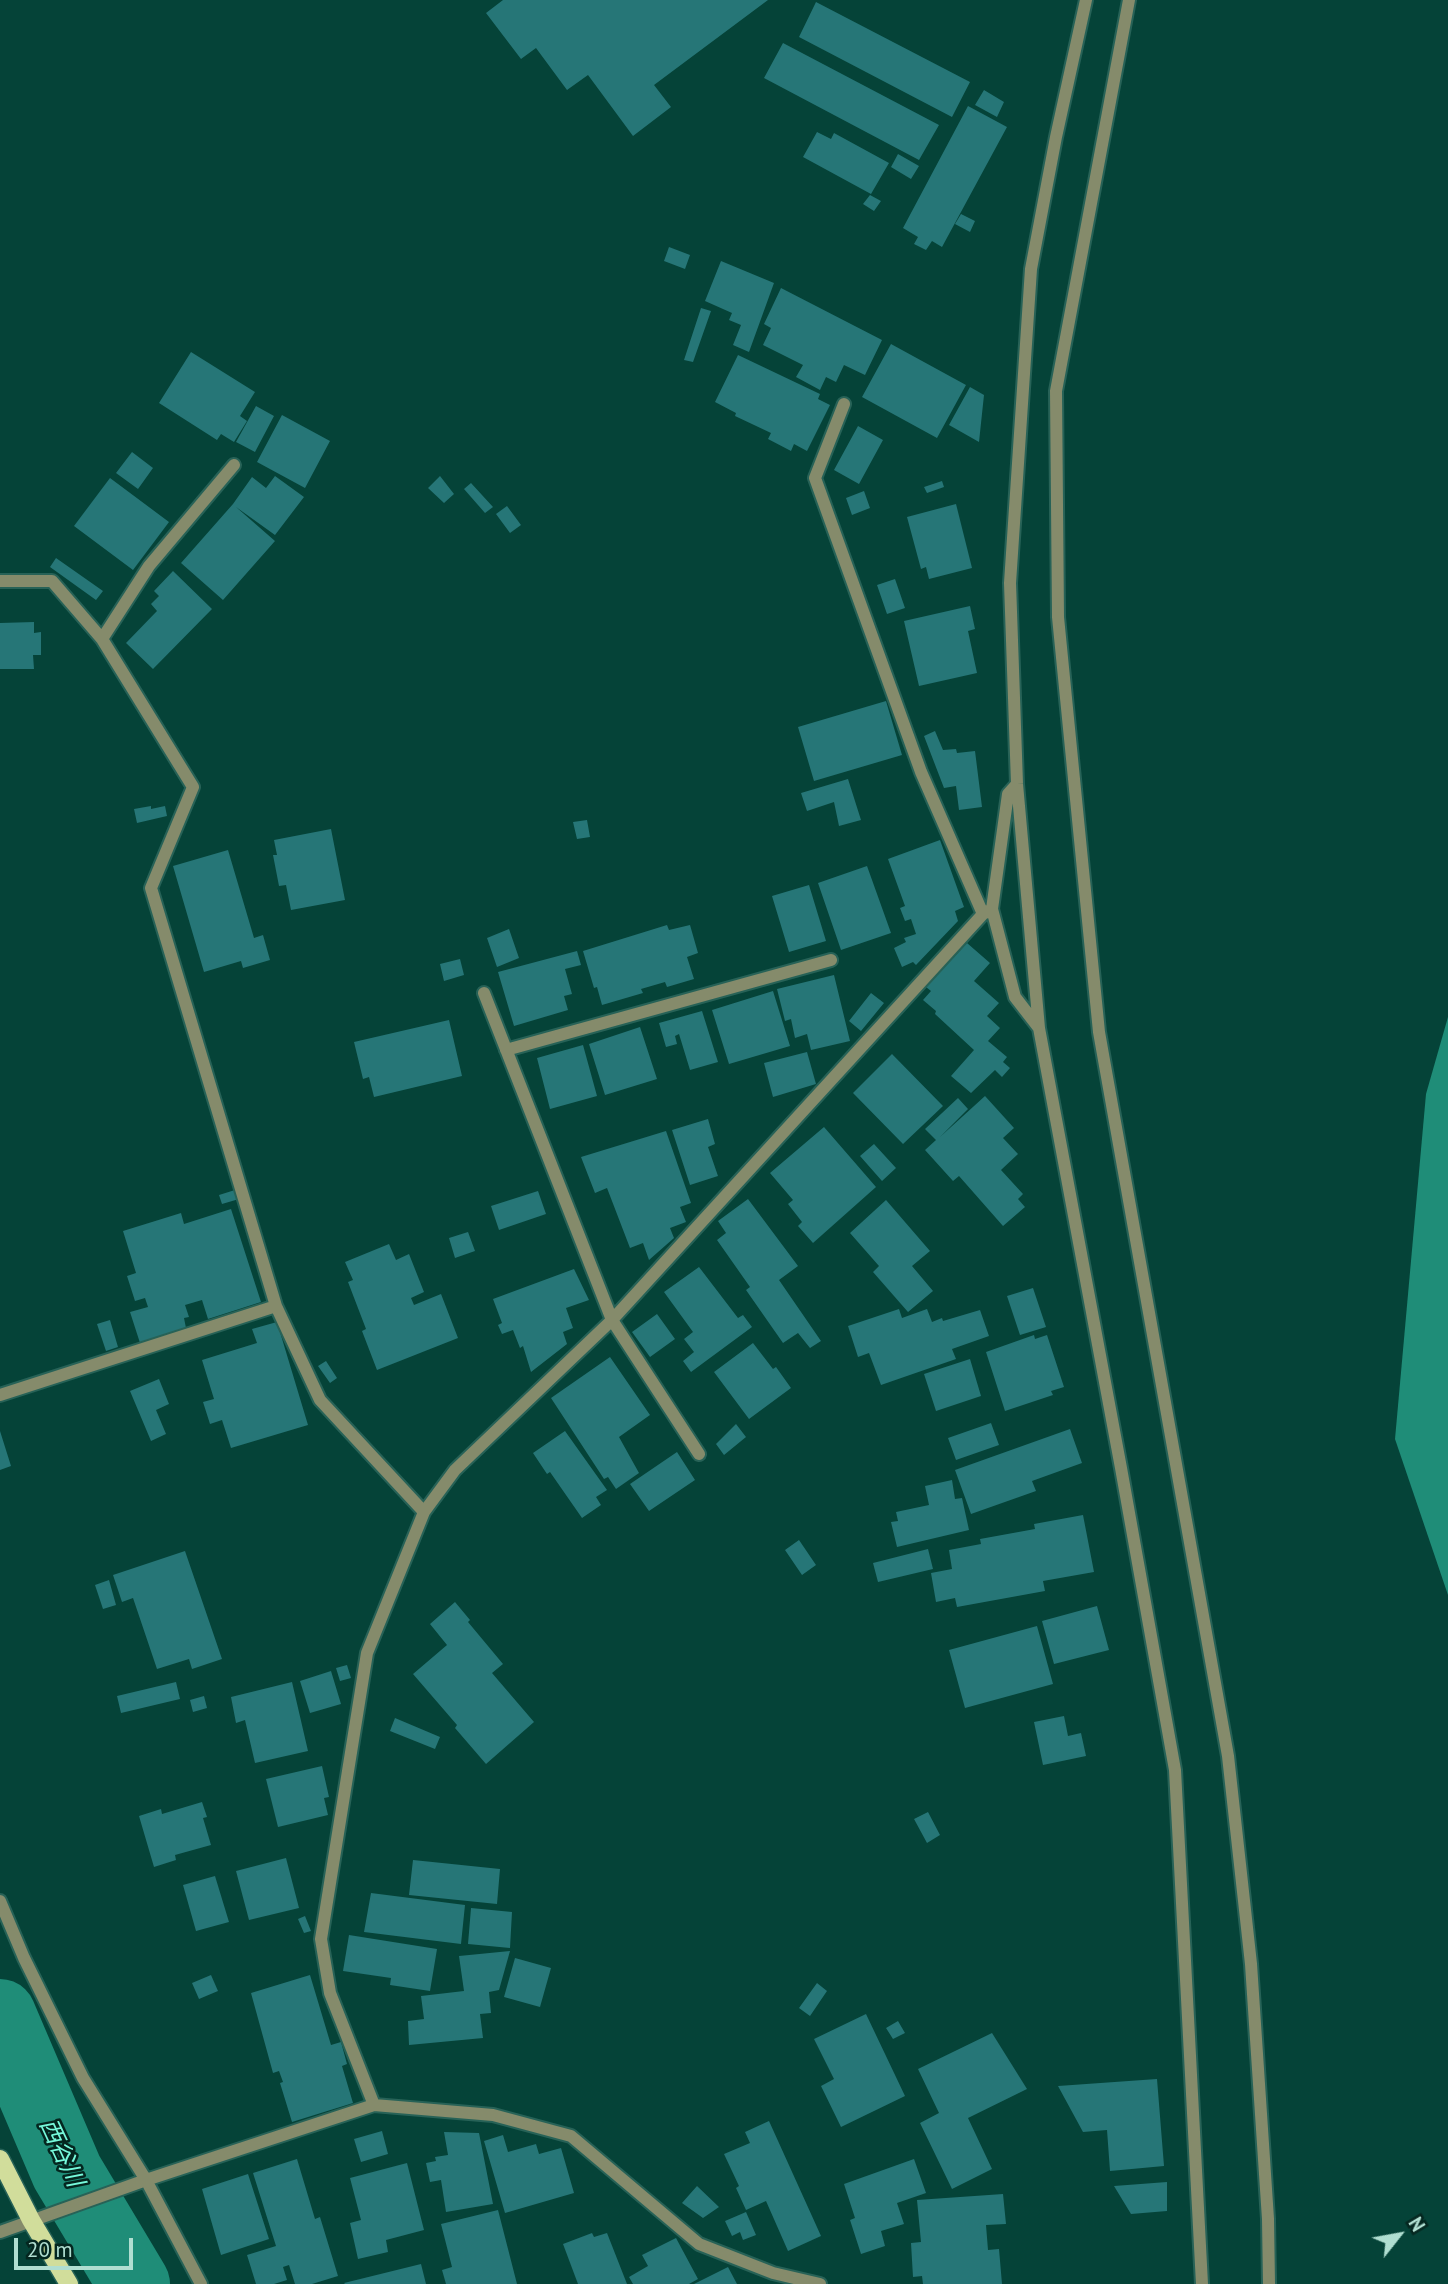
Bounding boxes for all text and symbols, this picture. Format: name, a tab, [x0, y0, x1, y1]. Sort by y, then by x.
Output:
water label: 西谷川	[33, 2114, 89, 2192]
north arrow	[1364, 2200, 1434, 2270]
text: N	[1403, 2213, 1430, 2236]
scale bar	[18, 2224, 136, 2268]
text: 20 m	[27, 2236, 73, 2263]

